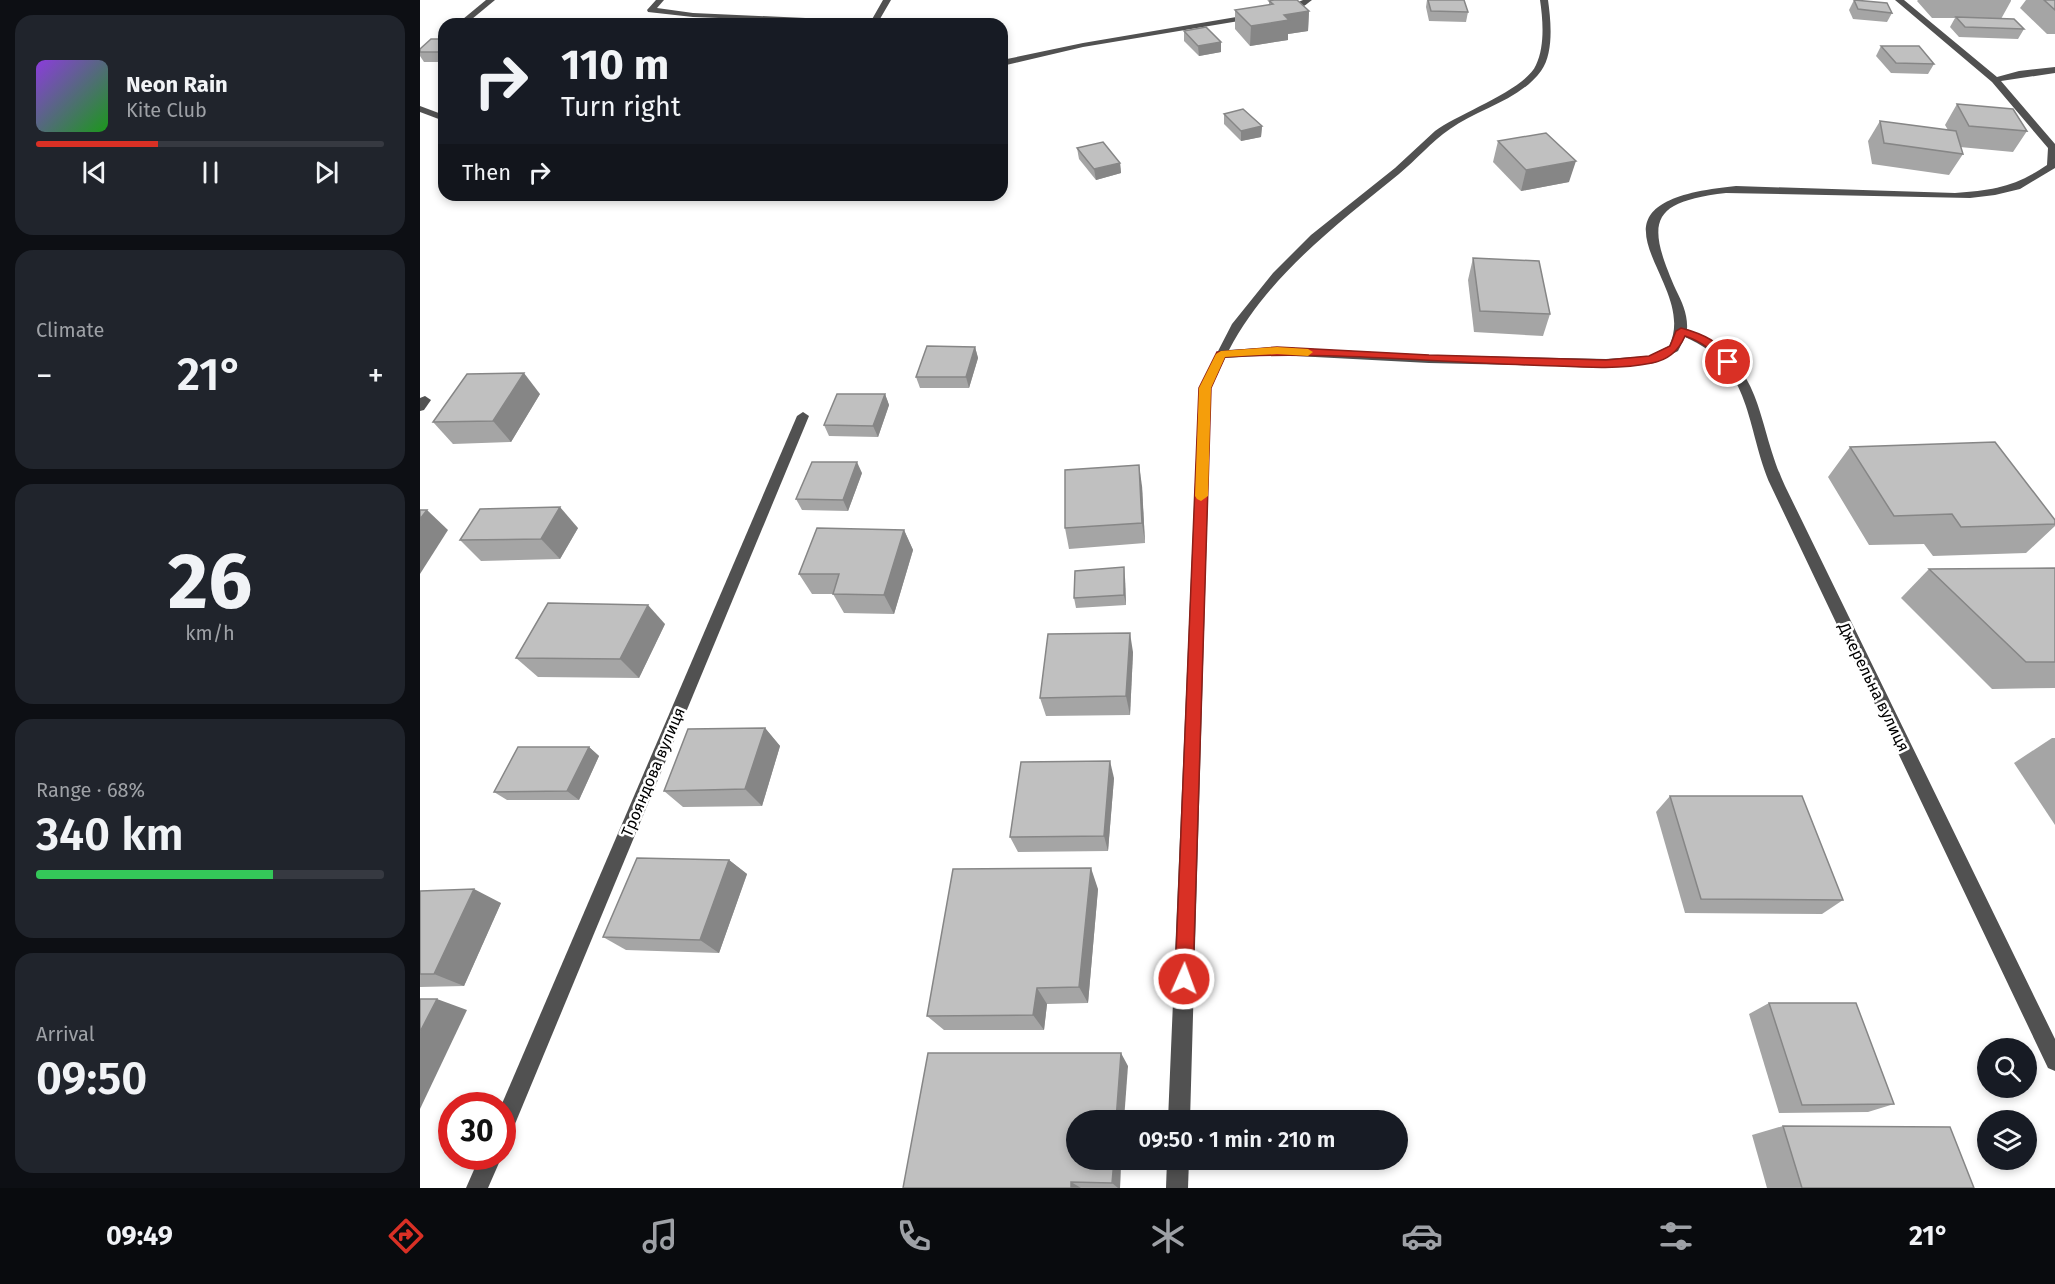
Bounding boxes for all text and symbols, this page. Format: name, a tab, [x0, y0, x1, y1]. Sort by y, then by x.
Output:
text: 110 m	[561, 40, 669, 90]
icon: right	[462, 42, 540, 120]
text: Neon Rain	[126, 71, 228, 98]
text: Turn right	[561, 91, 681, 123]
text: Kite Club	[126, 98, 207, 122]
icon: previous	[78, 156, 111, 189]
icon: pause	[194, 156, 227, 189]
icon: next	[310, 156, 343, 189]
icon: right	[523, 156, 556, 189]
text: Then	[462, 159, 511, 186]
text: Climate	[36, 318, 104, 342]
pin	[1702, 336, 1753, 387]
icon: arrive	[1711, 345, 1744, 378]
text: 21°	[177, 348, 243, 402]
text: −	[36, 356, 53, 396]
text: +	[368, 356, 384, 396]
text: 26	[168, 535, 252, 629]
street label: Джерельна вулиця	[1834, 618, 1914, 755]
text: km/h	[185, 621, 235, 645]
street label: Трояндова вулиця	[617, 704, 689, 840]
text: Range · 68%	[36, 778, 145, 802]
text: 340 km	[36, 808, 184, 862]
position arrow	[1152, 947, 1216, 1011]
text: Arrival	[36, 1022, 95, 1046]
map controls	[1977, 1038, 2037, 1170]
button: search	[1977, 1038, 2037, 1098]
text: 09:50	[36, 1052, 147, 1106]
speed limit sign: 30	[438, 1092, 516, 1170]
button: layers	[1977, 1110, 2037, 1170]
text: 09:50 · 1 min · 210 m	[1138, 1126, 1336, 1153]
icon: directions	[385, 1215, 427, 1257]
icon: music	[639, 1215, 681, 1257]
icon: phone	[893, 1215, 935, 1257]
icon: climate	[1147, 1215, 1189, 1257]
icon: car	[1401, 1215, 1443, 1257]
icon: filters	[1655, 1215, 1697, 1257]
text: 09:49	[106, 1220, 173, 1252]
text: 21°	[1909, 1220, 1949, 1252]

